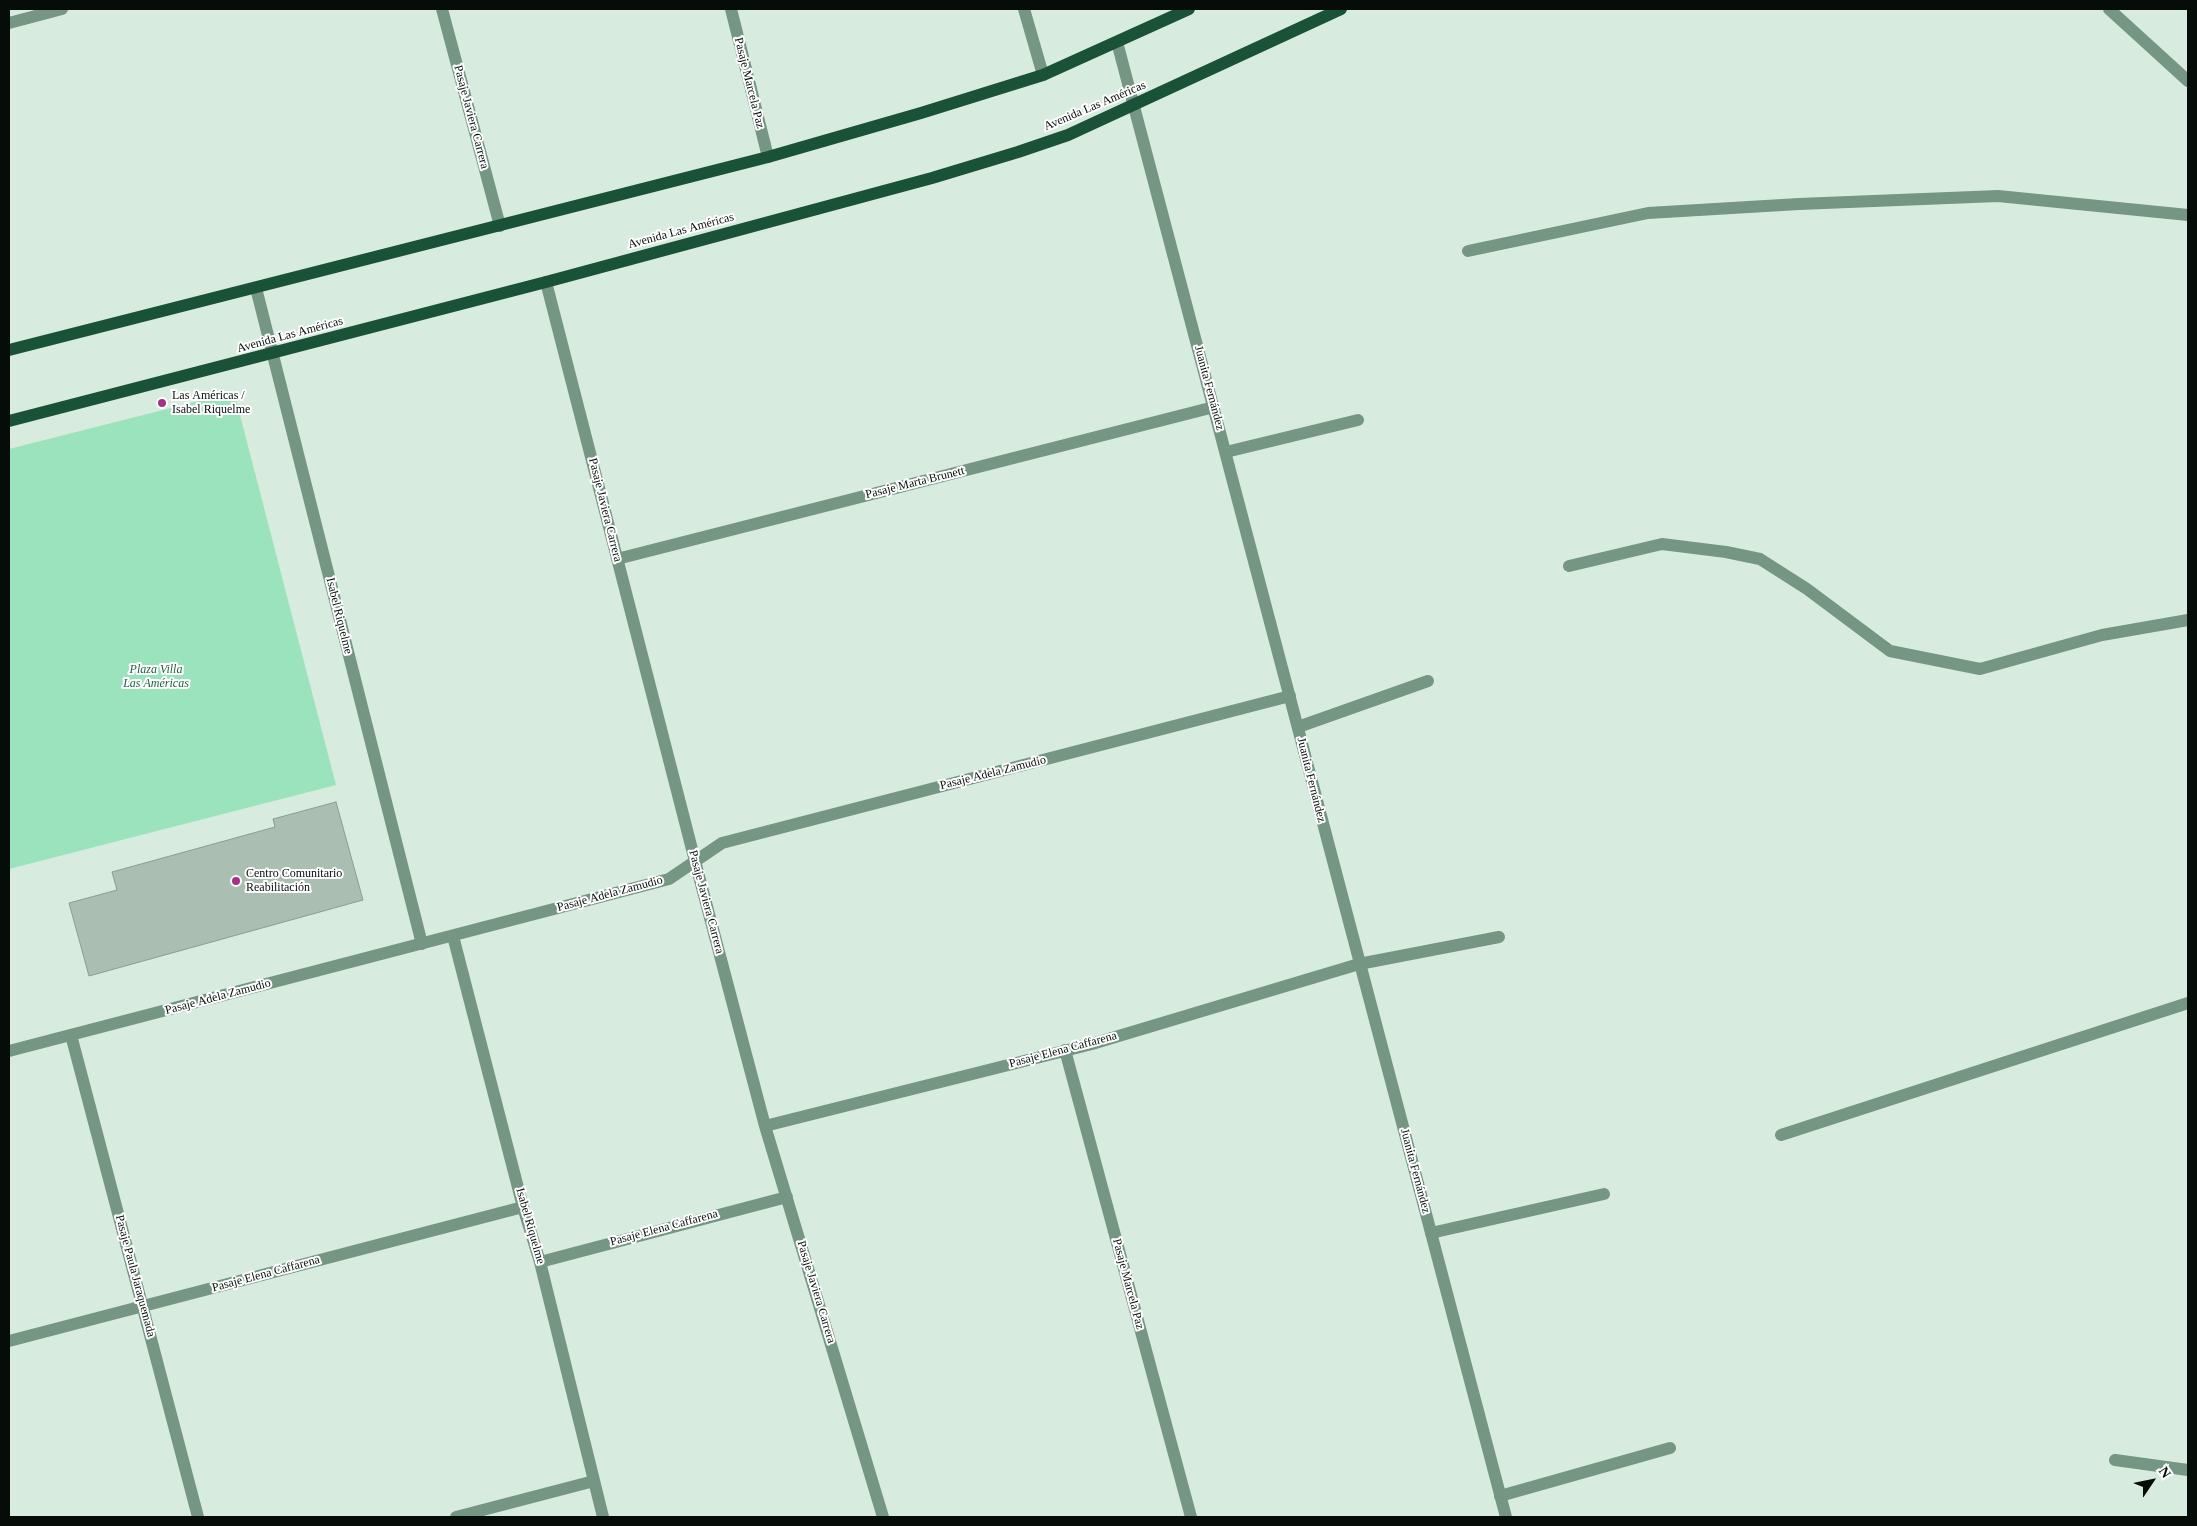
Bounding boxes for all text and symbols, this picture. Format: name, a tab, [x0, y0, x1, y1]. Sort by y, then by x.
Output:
street label: Pasaje Marcela Paz	[731, 36, 767, 130]
street label: Pasaje Javiera Carrera	[450, 64, 492, 170]
street label: Avenida Las Américas	[1042, 78, 1148, 134]
street label: Avenida Las Américas	[626, 210, 736, 252]
street label: Avenida Las Américas	[235, 314, 345, 356]
street label: Juanita Fernández	[1191, 344, 1227, 432]
place label: Las Américas / Isabel Riquelme	[172, 389, 250, 417]
marker: Las Américas / Isabel Riquelme	[156, 397, 168, 409]
street label: Pasaje Javiera Carrera	[585, 457, 625, 563]
street label: Pasaje Marta Brunett	[864, 464, 966, 502]
street label: Isabel Riquelme	[323, 576, 355, 656]
park label: Plaza Villa Las Américas	[123, 663, 189, 691]
street label: Juanita Fernández	[1293, 736, 1329, 824]
street label: Pasaje Adela Zamudio	[939, 753, 1047, 793]
street label: Pasaje Javiera Carrera	[685, 849, 727, 955]
place label: Centro Comunitario Reabilitación	[246, 867, 342, 895]
street label: Pasaje Adela Zamudio	[556, 873, 664, 915]
marker: Centro Comunitario Reabilitación	[230, 875, 242, 887]
street label: Pasaje Adela Zamudio	[164, 976, 272, 1018]
street label: Pasaje Elena Caffarena	[1008, 1029, 1118, 1071]
street label: Juanita Fernández	[1397, 1127, 1433, 1215]
street label: Isabel Riquelme	[512, 1186, 548, 1266]
street label: Pasaje Elena Caffarena	[609, 1207, 719, 1249]
street label: Pasaje Paula Jaraquemada	[112, 1213, 158, 1339]
street label: Pasaje Marcela Paz	[1109, 1237, 1147, 1331]
street label: Pasaje Javiera Carrera	[794, 1239, 838, 1345]
street label: Pasaje Elena Caffarena	[211, 1253, 321, 1295]
north arrow	[2127, 1456, 2177, 1506]
text: N	[2156, 1464, 2174, 1481]

